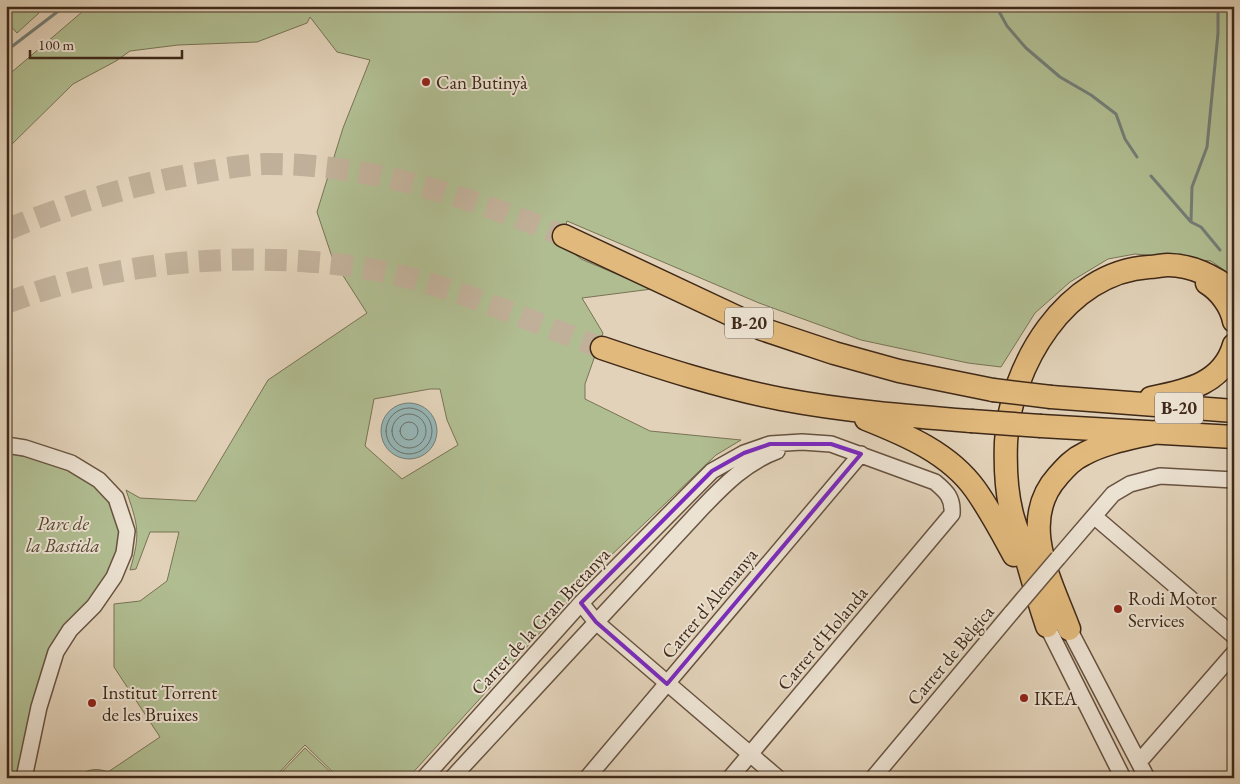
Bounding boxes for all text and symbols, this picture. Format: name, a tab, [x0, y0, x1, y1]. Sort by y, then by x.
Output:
scale bar	[30, 28, 182, 60]
text: 100 m	[38, 35, 75, 54]
place label: Can Butinyà	[436, 70, 528, 95]
marker: Can Butinyà	[420, 76, 432, 88]
road number: B-20	[725, 307, 773, 338]
road number: B-20	[1155, 392, 1203, 423]
park label: Parc de la Bastida	[26, 511, 100, 558]
street label: Carrer de la Gran Bretanya	[465, 542, 616, 700]
street label: Carrer d'Alemanya	[656, 542, 763, 664]
street label: Carrer d'Holanda	[771, 581, 874, 696]
place label: Rodi Motor Services	[1128, 586, 1218, 633]
street label: Carrer de Bèlgica	[901, 600, 1000, 711]
marker: Rodi Motor Services	[1112, 603, 1124, 615]
place label: Institut Torrent de les Bruixes	[102, 680, 217, 727]
place label: IKEA	[1034, 686, 1078, 711]
marker: IKEA	[1018, 692, 1030, 704]
marker: Institut Torrent de les Bruixes	[86, 697, 98, 709]

